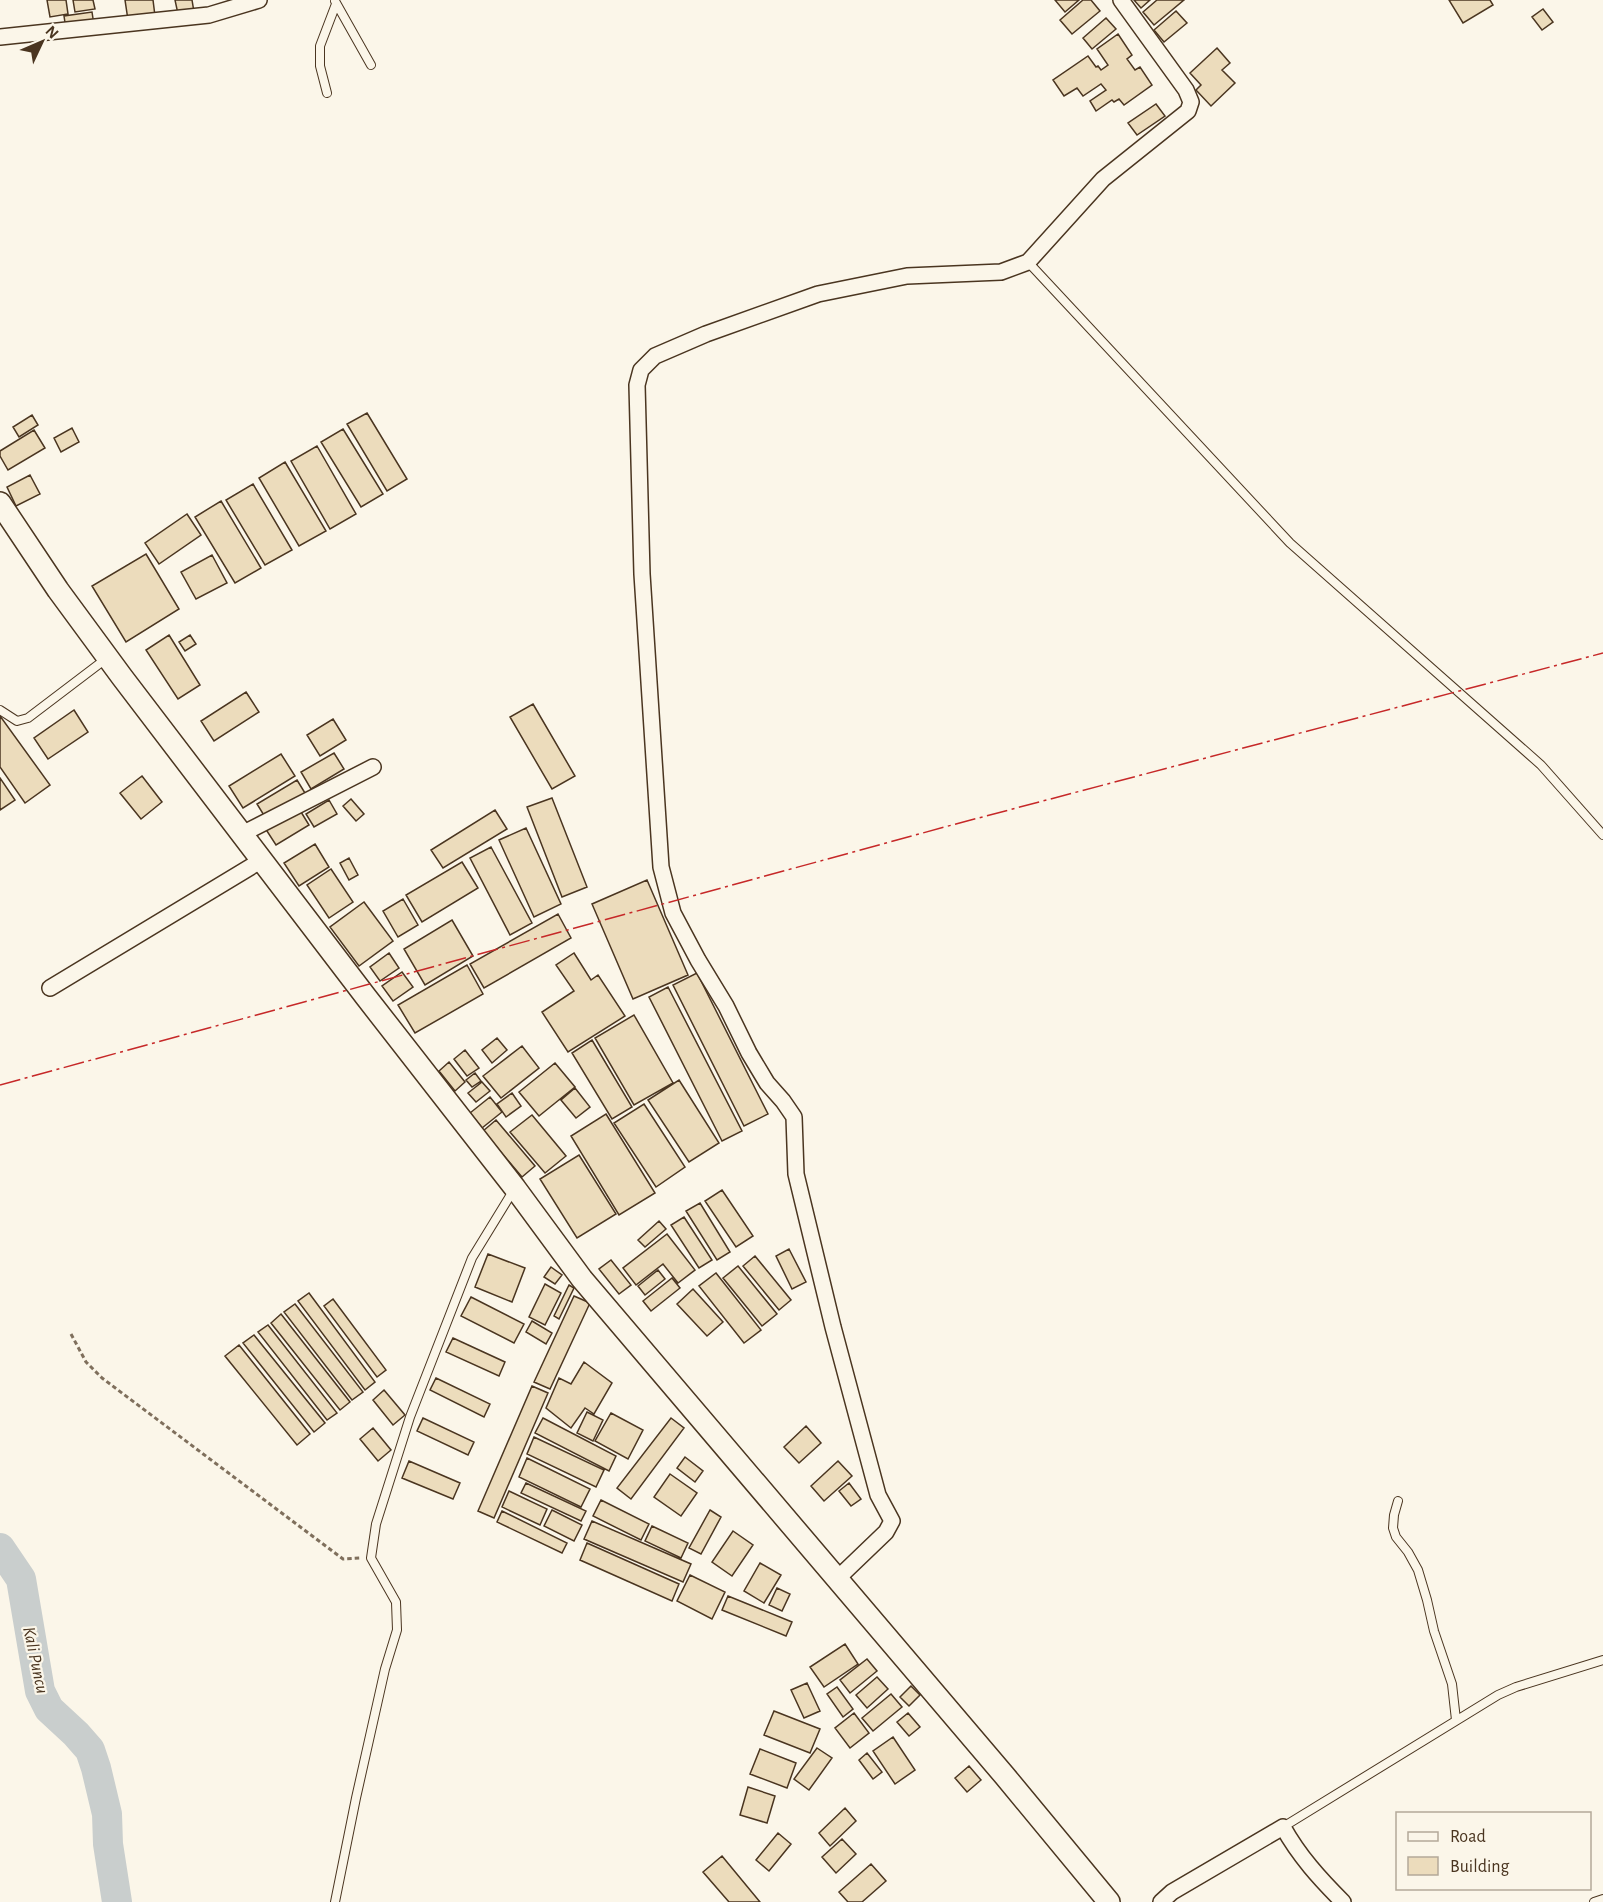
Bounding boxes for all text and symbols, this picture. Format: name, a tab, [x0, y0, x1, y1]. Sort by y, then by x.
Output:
north arrow	[12, 12, 72, 72]
text: N	[42, 23, 62, 42]
water label: Kali Puncu	[19, 1625, 51, 1695]
legend	[1396, 1812, 1591, 1890]
text: Road	[1450, 1828, 1486, 1846]
text: Building	[1450, 1858, 1510, 1876]

